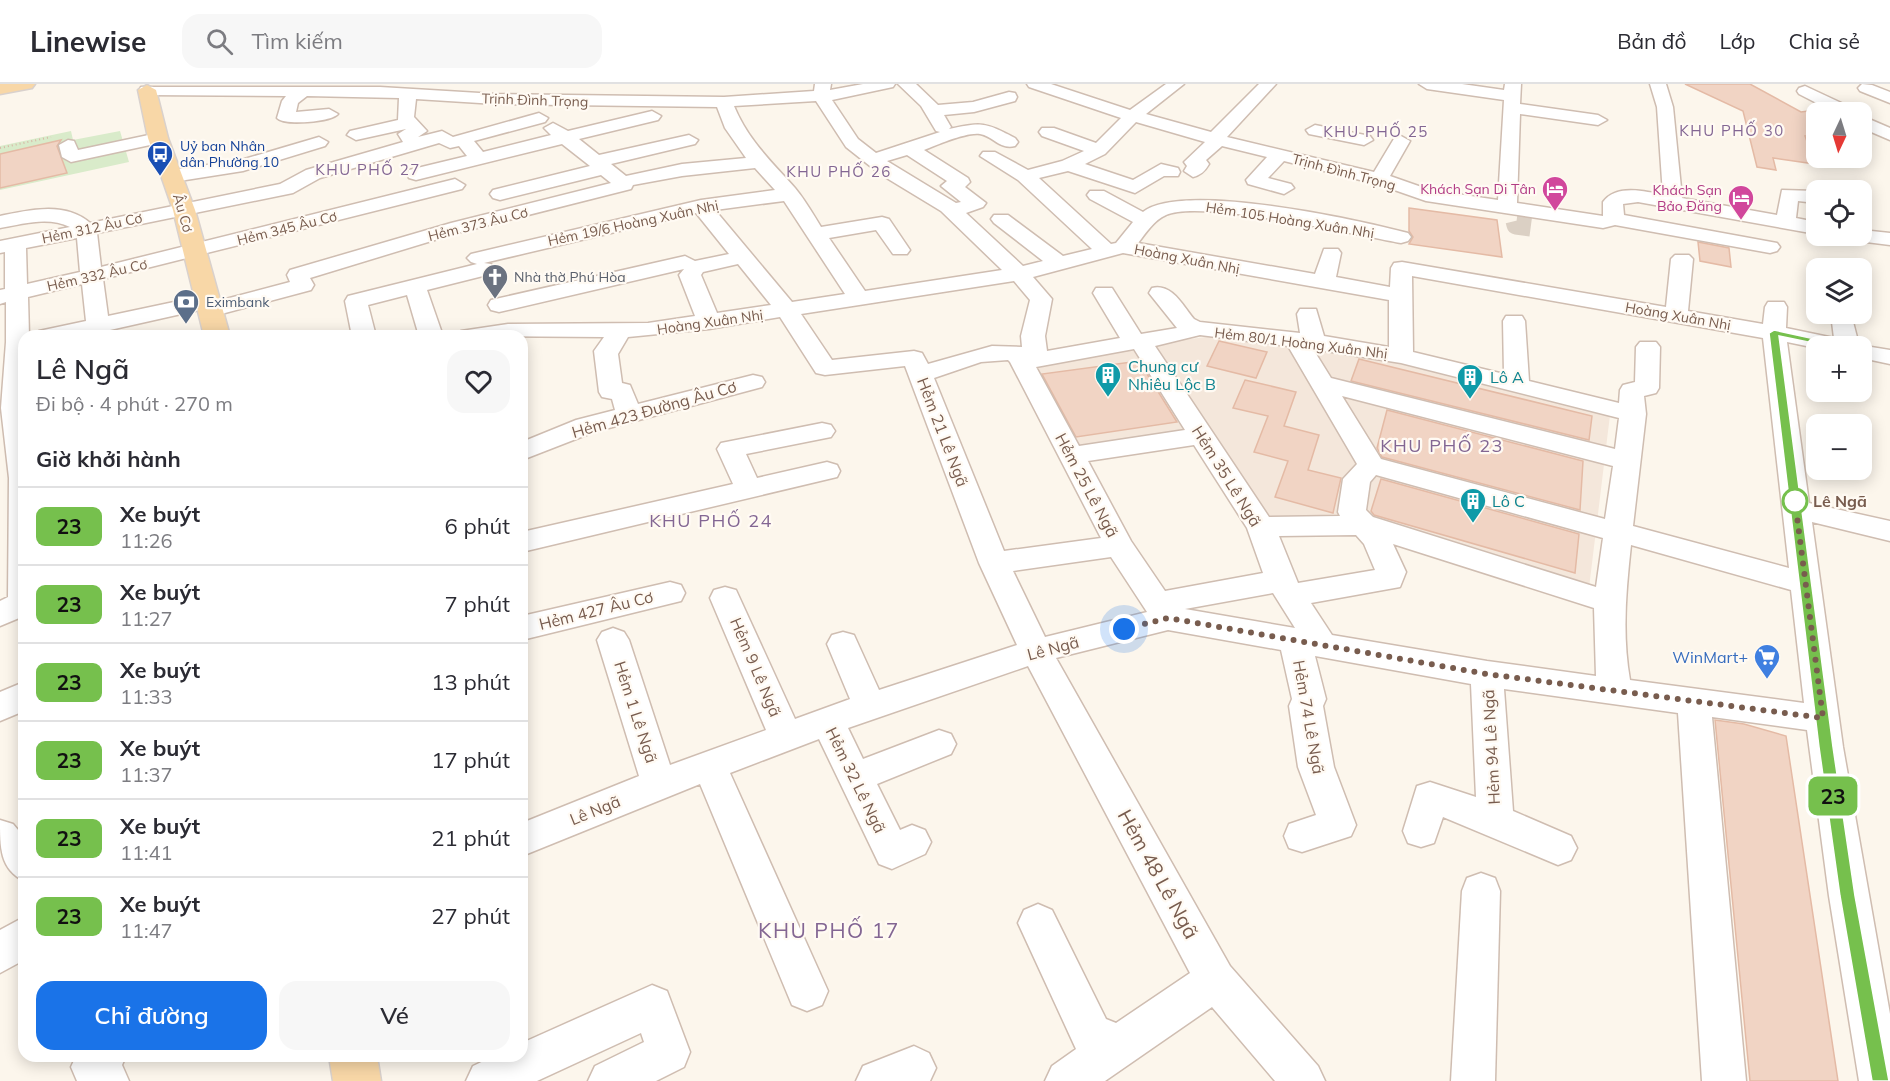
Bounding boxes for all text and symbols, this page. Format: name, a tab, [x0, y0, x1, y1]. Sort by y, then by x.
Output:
search box	[182, 14, 602, 68]
text: Linewise	[30, 24, 146, 59]
icon: search	[203, 25, 236, 58]
text: Tìm kiếm	[251, 27, 343, 55]
text: Bản đồ	[1617, 28, 1686, 54]
text: Lớp	[1719, 28, 1755, 54]
text: Chia sẻ	[1788, 28, 1860, 54]
street label: Trịnh Đình Trọng	[481, 89, 589, 111]
north arrow	[1806, 102, 1872, 168]
map controls	[1806, 102, 1872, 480]
district label: KHU PHỐ 30	[1679, 120, 1785, 140]
district label: KHU PHỐ 25	[1323, 121, 1429, 141]
place label: Uỷ ban Nhân dân Phường 10	[180, 137, 279, 171]
bus stop icon: Uỷ ban Nhân dân Phường 10	[145, 139, 175, 177]
street label: Trịnh Đình Trọng	[1290, 149, 1398, 195]
district label: KHU PHỐ 27	[315, 159, 421, 179]
district label: KHU PHỐ 26	[786, 161, 892, 181]
hotel icon: Khách Sạn Di Tân	[1540, 174, 1570, 212]
place label: Khách Sạn Di Tân	[1420, 180, 1536, 198]
button: locate	[1806, 180, 1872, 246]
place label: Khách Sạn Bảo Đăng	[1652, 181, 1722, 215]
hotel icon: Khách Sạn Bảo Đăng	[1726, 183, 1756, 221]
street label: Âu Cơ	[169, 192, 197, 234]
street label: Hẻm 19/6 Hoàng Xuân Nhị	[546, 196, 720, 250]
street label: Hẻm 105 Hoàng Xuân Nhị	[1205, 198, 1375, 242]
street label: Hẻm 373 Âu Cơ	[426, 203, 530, 245]
street label: Hẻm 345 Âu Cơ	[235, 207, 339, 249]
street label: Hẻm 312 Âu Cơ	[40, 209, 144, 247]
street label: Hoàng Xuân Nhị	[1133, 240, 1241, 278]
street label: Hẻm 332 Âu Cơ	[45, 255, 149, 295]
button: layers	[1806, 258, 1872, 324]
church icon: Nhà thờ Phú Hòa	[480, 262, 510, 300]
place label: Nhà thờ Phú Hòa	[514, 268, 626, 286]
bank icon: Eximbank	[171, 287, 201, 325]
place label: Eximbank	[206, 293, 270, 311]
street label: Hoàng Xuân Nhị	[1624, 298, 1732, 334]
street label: Hoàng Xuân Nhị	[656, 306, 764, 338]
street label: Hẻm 80/1 Hoàng Xuân Nhị	[1214, 323, 1388, 363]
button: +	[1806, 336, 1872, 402]
button: heart	[447, 350, 510, 413]
text: Lê Ngã	[36, 351, 129, 386]
place label: Chung cư Nhiêu Lộc B	[1128, 356, 1216, 394]
building icon: Chung cư Nhiêu Lộc B	[1093, 360, 1123, 398]
building icon: Lô A	[1455, 362, 1485, 400]
place label: Lô A	[1490, 367, 1524, 387]
street label: Hẻm 21 Lê Ngã	[913, 375, 973, 489]
street label: Hẻm 423 Đường Âu Cơ	[569, 376, 739, 442]
text: Đi bộ · 4 phút · 270 m	[36, 391, 233, 416]
button: −	[1806, 414, 1872, 480]
street label: Hẻm 35 Lê Ngã	[1188, 422, 1266, 530]
street label: Hẻm 25 Lê Ngã	[1051, 429, 1123, 541]
district label: KHU PHỐ 23	[1380, 434, 1504, 457]
text: Giờ khởi hành	[36, 445, 181, 473]
building icon: Lô C	[1458, 486, 1488, 524]
marker: Lê Ngã	[1782, 488, 1808, 514]
place label: Lô C	[1492, 491, 1525, 511]
place label: Lê Ngã	[1813, 491, 1867, 511]
text: Xe buýt	[120, 500, 200, 528]
district label: KHU PHỐ 24	[649, 509, 773, 532]
text: 6 phút	[445, 512, 510, 540]
text: 23	[56, 513, 82, 539]
text: 11:26	[120, 528, 173, 553]
text: Xe buýt	[120, 578, 200, 606]
street label: Hẻm 427 Âu Cơ	[537, 586, 655, 634]
text: 7 phút	[445, 590, 510, 618]
text: 23	[56, 591, 82, 617]
text: 11:27	[120, 606, 173, 631]
street label: Hẻm 9 Lê Ngã	[726, 614, 786, 720]
your location	[1109, 614, 1139, 644]
street label: Lê Ngã	[1025, 632, 1081, 664]
supermarket icon: WinMart+	[1752, 642, 1782, 680]
place label: WinMart+	[1672, 647, 1748, 667]
text: Xe buýt	[120, 656, 200, 684]
street label: Hẻm 74 Lê Ngã	[1289, 658, 1329, 776]
street label: Hẻm 1 Lê Ngã	[610, 659, 662, 765]
text: 13 phút	[431, 668, 510, 696]
text: 23	[56, 669, 82, 695]
text: 11:33	[120, 684, 173, 709]
street label: Hẻm 94 Lê Ngã	[1478, 689, 1504, 805]
street label: Hẻm 32 Lê Ngã	[822, 724, 890, 836]
text: Xe buýt	[120, 734, 200, 762]
text: 17 phút	[431, 746, 510, 774]
text: 23	[56, 747, 82, 773]
text: 11:37	[120, 762, 173, 787]
line badge: 23	[1806, 776, 1860, 816]
text: 23	[1820, 783, 1846, 809]
street label: Lê Ngã	[567, 791, 623, 829]
street label: Hẻm 48 Lê Ngã	[1113, 805, 1204, 943]
text: Xe buýt	[120, 812, 200, 840]
text: 21 phút	[431, 824, 510, 852]
text: 23	[56, 825, 82, 851]
text: 11:41	[120, 840, 173, 865]
text: Xe buýt	[120, 890, 200, 918]
text: 27 phút	[431, 902, 510, 930]
text: 23	[56, 903, 82, 929]
district label: KHU PHỐ 17	[758, 916, 900, 943]
text: 11:47	[120, 918, 173, 943]
button: Chỉ đường	[36, 981, 267, 1050]
button: Vé	[279, 981, 510, 1050]

